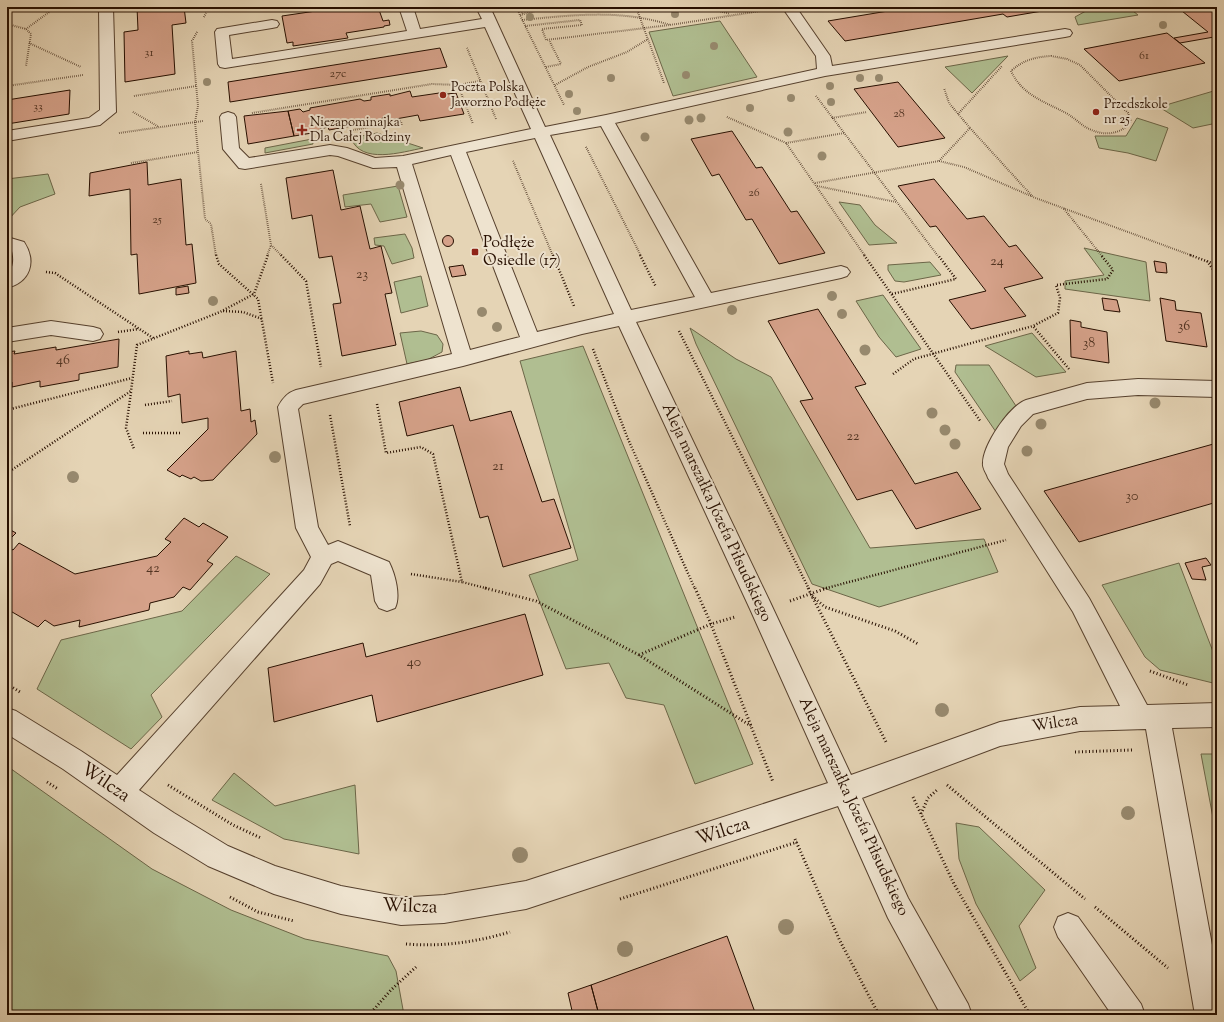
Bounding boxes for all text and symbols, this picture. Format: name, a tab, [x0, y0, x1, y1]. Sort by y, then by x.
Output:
house number: 31	[145, 44, 153, 62]
house number: 61	[1139, 47, 1149, 65]
house number: 27c	[330, 65, 347, 83]
place label: Poczta Polska Jaworzno Podłęże	[450, 79, 546, 112]
marker: Poczta Polska Jaworzno Podłęże	[438, 90, 448, 100]
place label: Przedszkole nr 25	[1104, 96, 1168, 129]
house number: 33	[33, 98, 43, 116]
house number: 28	[893, 105, 905, 123]
marker: Przedszkole nr 25	[1091, 107, 1101, 117]
place label: Niezapominajka Dla Całej Rodziny	[310, 114, 411, 147]
marker: Niezapominajka Dla Całej Rodziny	[297, 125, 307, 135]
house number: 26	[748, 184, 760, 202]
house number: 25	[152, 211, 162, 229]
place label: Podłęże Osiedle (17)	[483, 232, 561, 273]
marker: Podłęże Osiedle (17)	[470, 247, 480, 257]
house number: 24	[990, 252, 1004, 272]
house number: 23	[356, 265, 368, 285]
house number: 36	[1178, 317, 1190, 337]
house number: 38	[1083, 334, 1095, 354]
house number: 46	[56, 351, 70, 371]
street label: Aleja marszałka Józefa Piłsudskiego	[655, 400, 777, 626]
house number: 22	[846, 427, 860, 447]
house number: 21	[492, 457, 504, 477]
house number: 30	[1126, 487, 1138, 507]
house number: 42	[146, 559, 160, 579]
house number: 40	[407, 653, 421, 673]
street label: Aleja marszałka Józefa Piłsudskiego	[792, 694, 914, 920]
street label: Wilcza	[1030, 709, 1080, 739]
street label: Wilcza	[75, 756, 136, 810]
street label: Wilcza	[693, 811, 754, 853]
street label: Wilcza	[382, 893, 438, 921]

